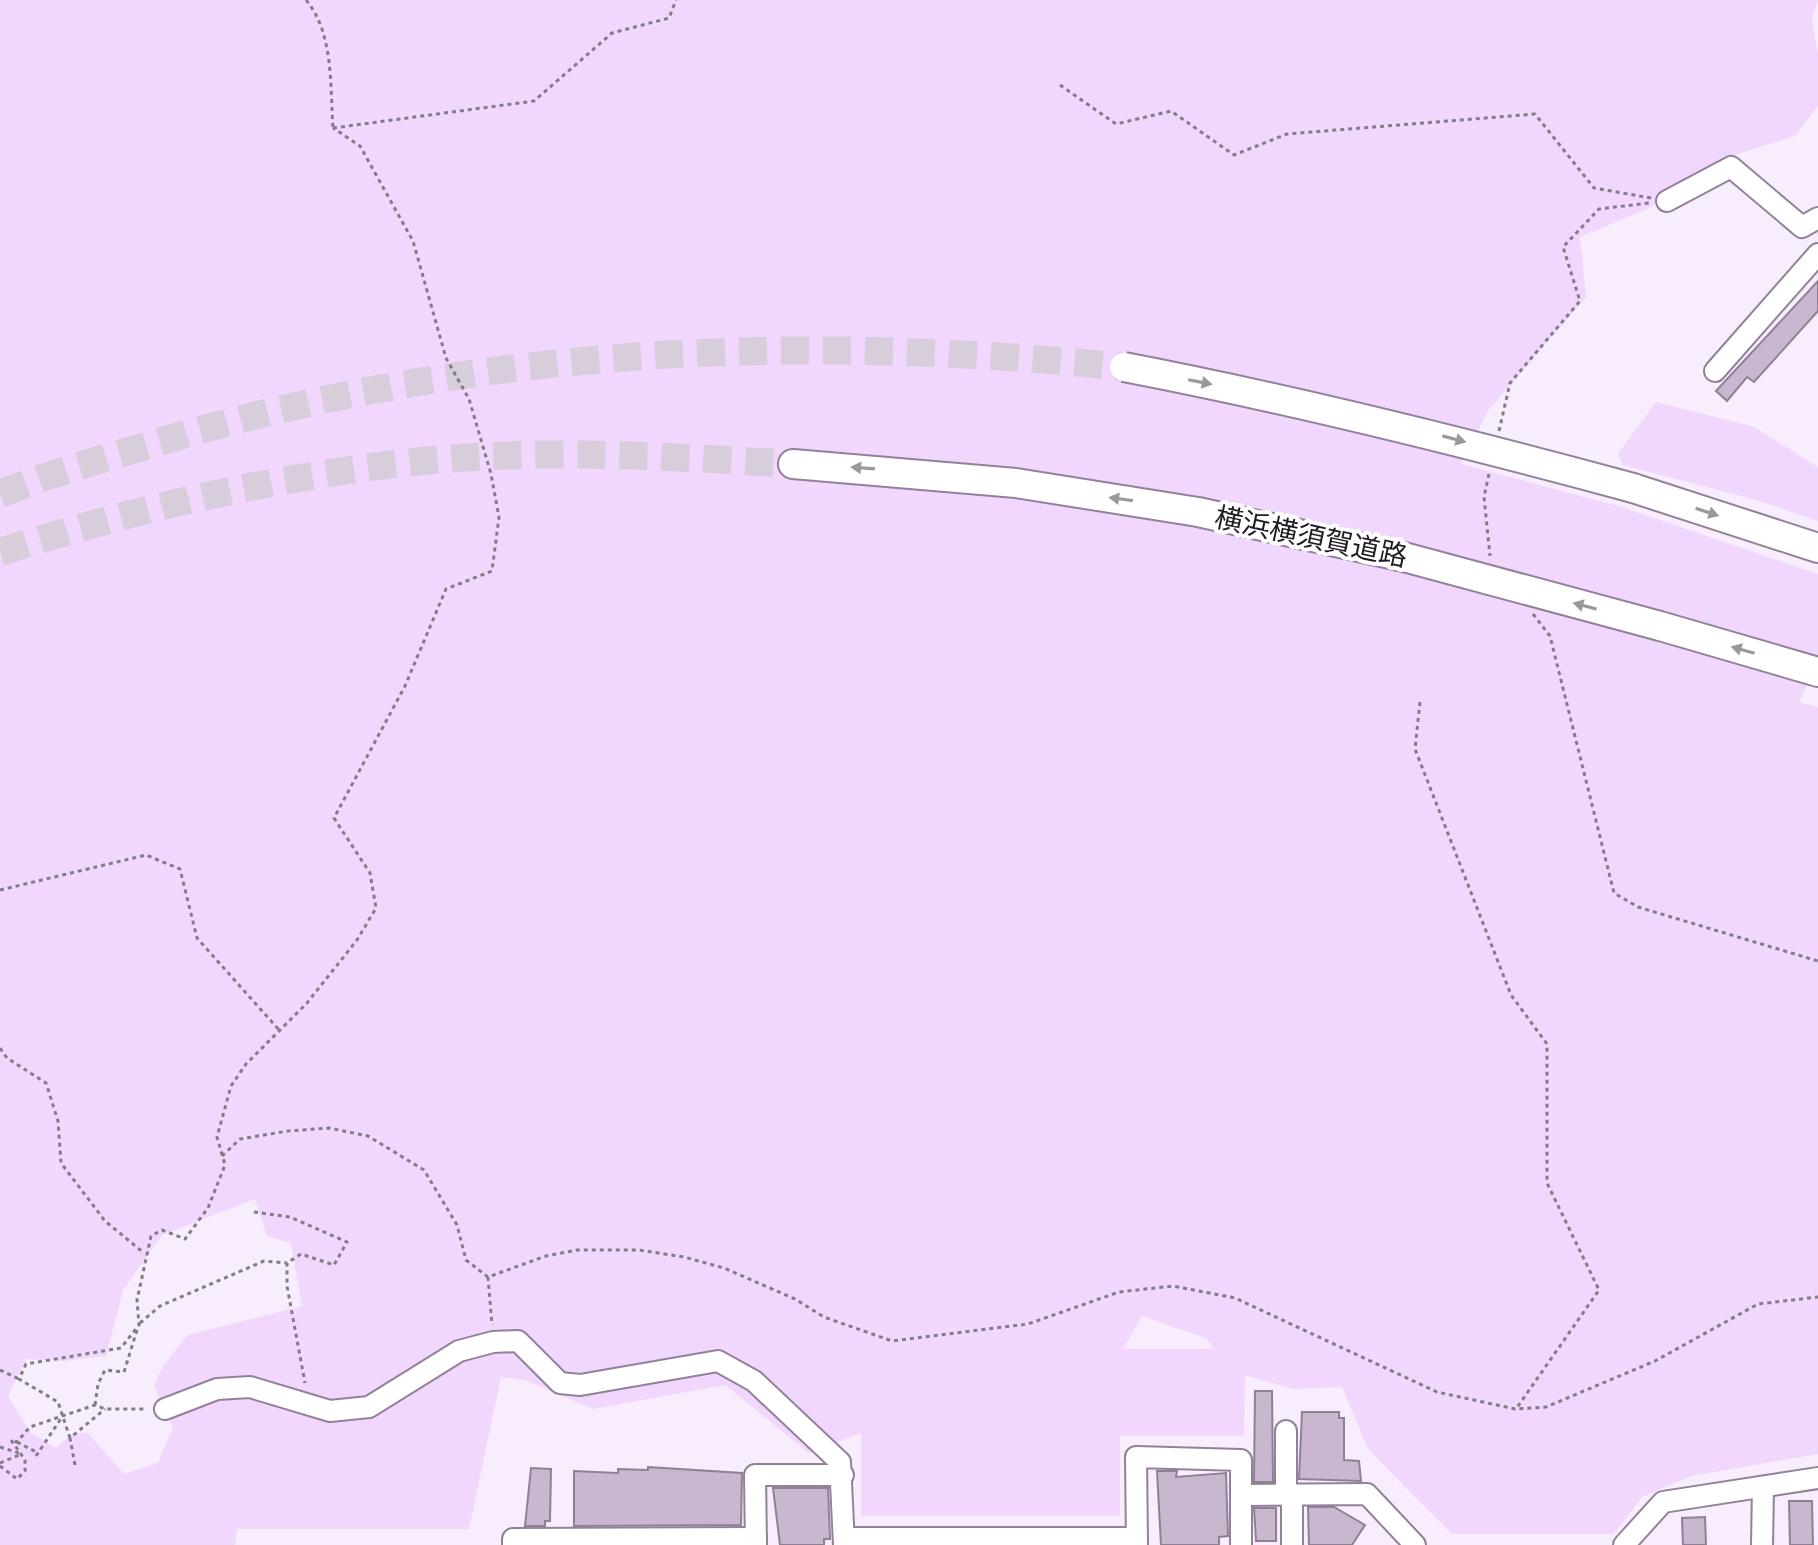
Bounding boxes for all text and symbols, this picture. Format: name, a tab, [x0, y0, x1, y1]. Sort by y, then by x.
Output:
one-way arrow	[1188, 376, 1213, 388]
one-way arrow	[1443, 433, 1467, 446]
one-way arrow	[850, 461, 875, 474]
one-way arrow	[1108, 492, 1133, 505]
street label: 横浜横須賀道路	[1211, 500, 1411, 574]
one-way arrow	[1696, 507, 1720, 519]
one-way arrow	[1573, 599, 1598, 611]
one-way arrow	[1731, 643, 1755, 656]

